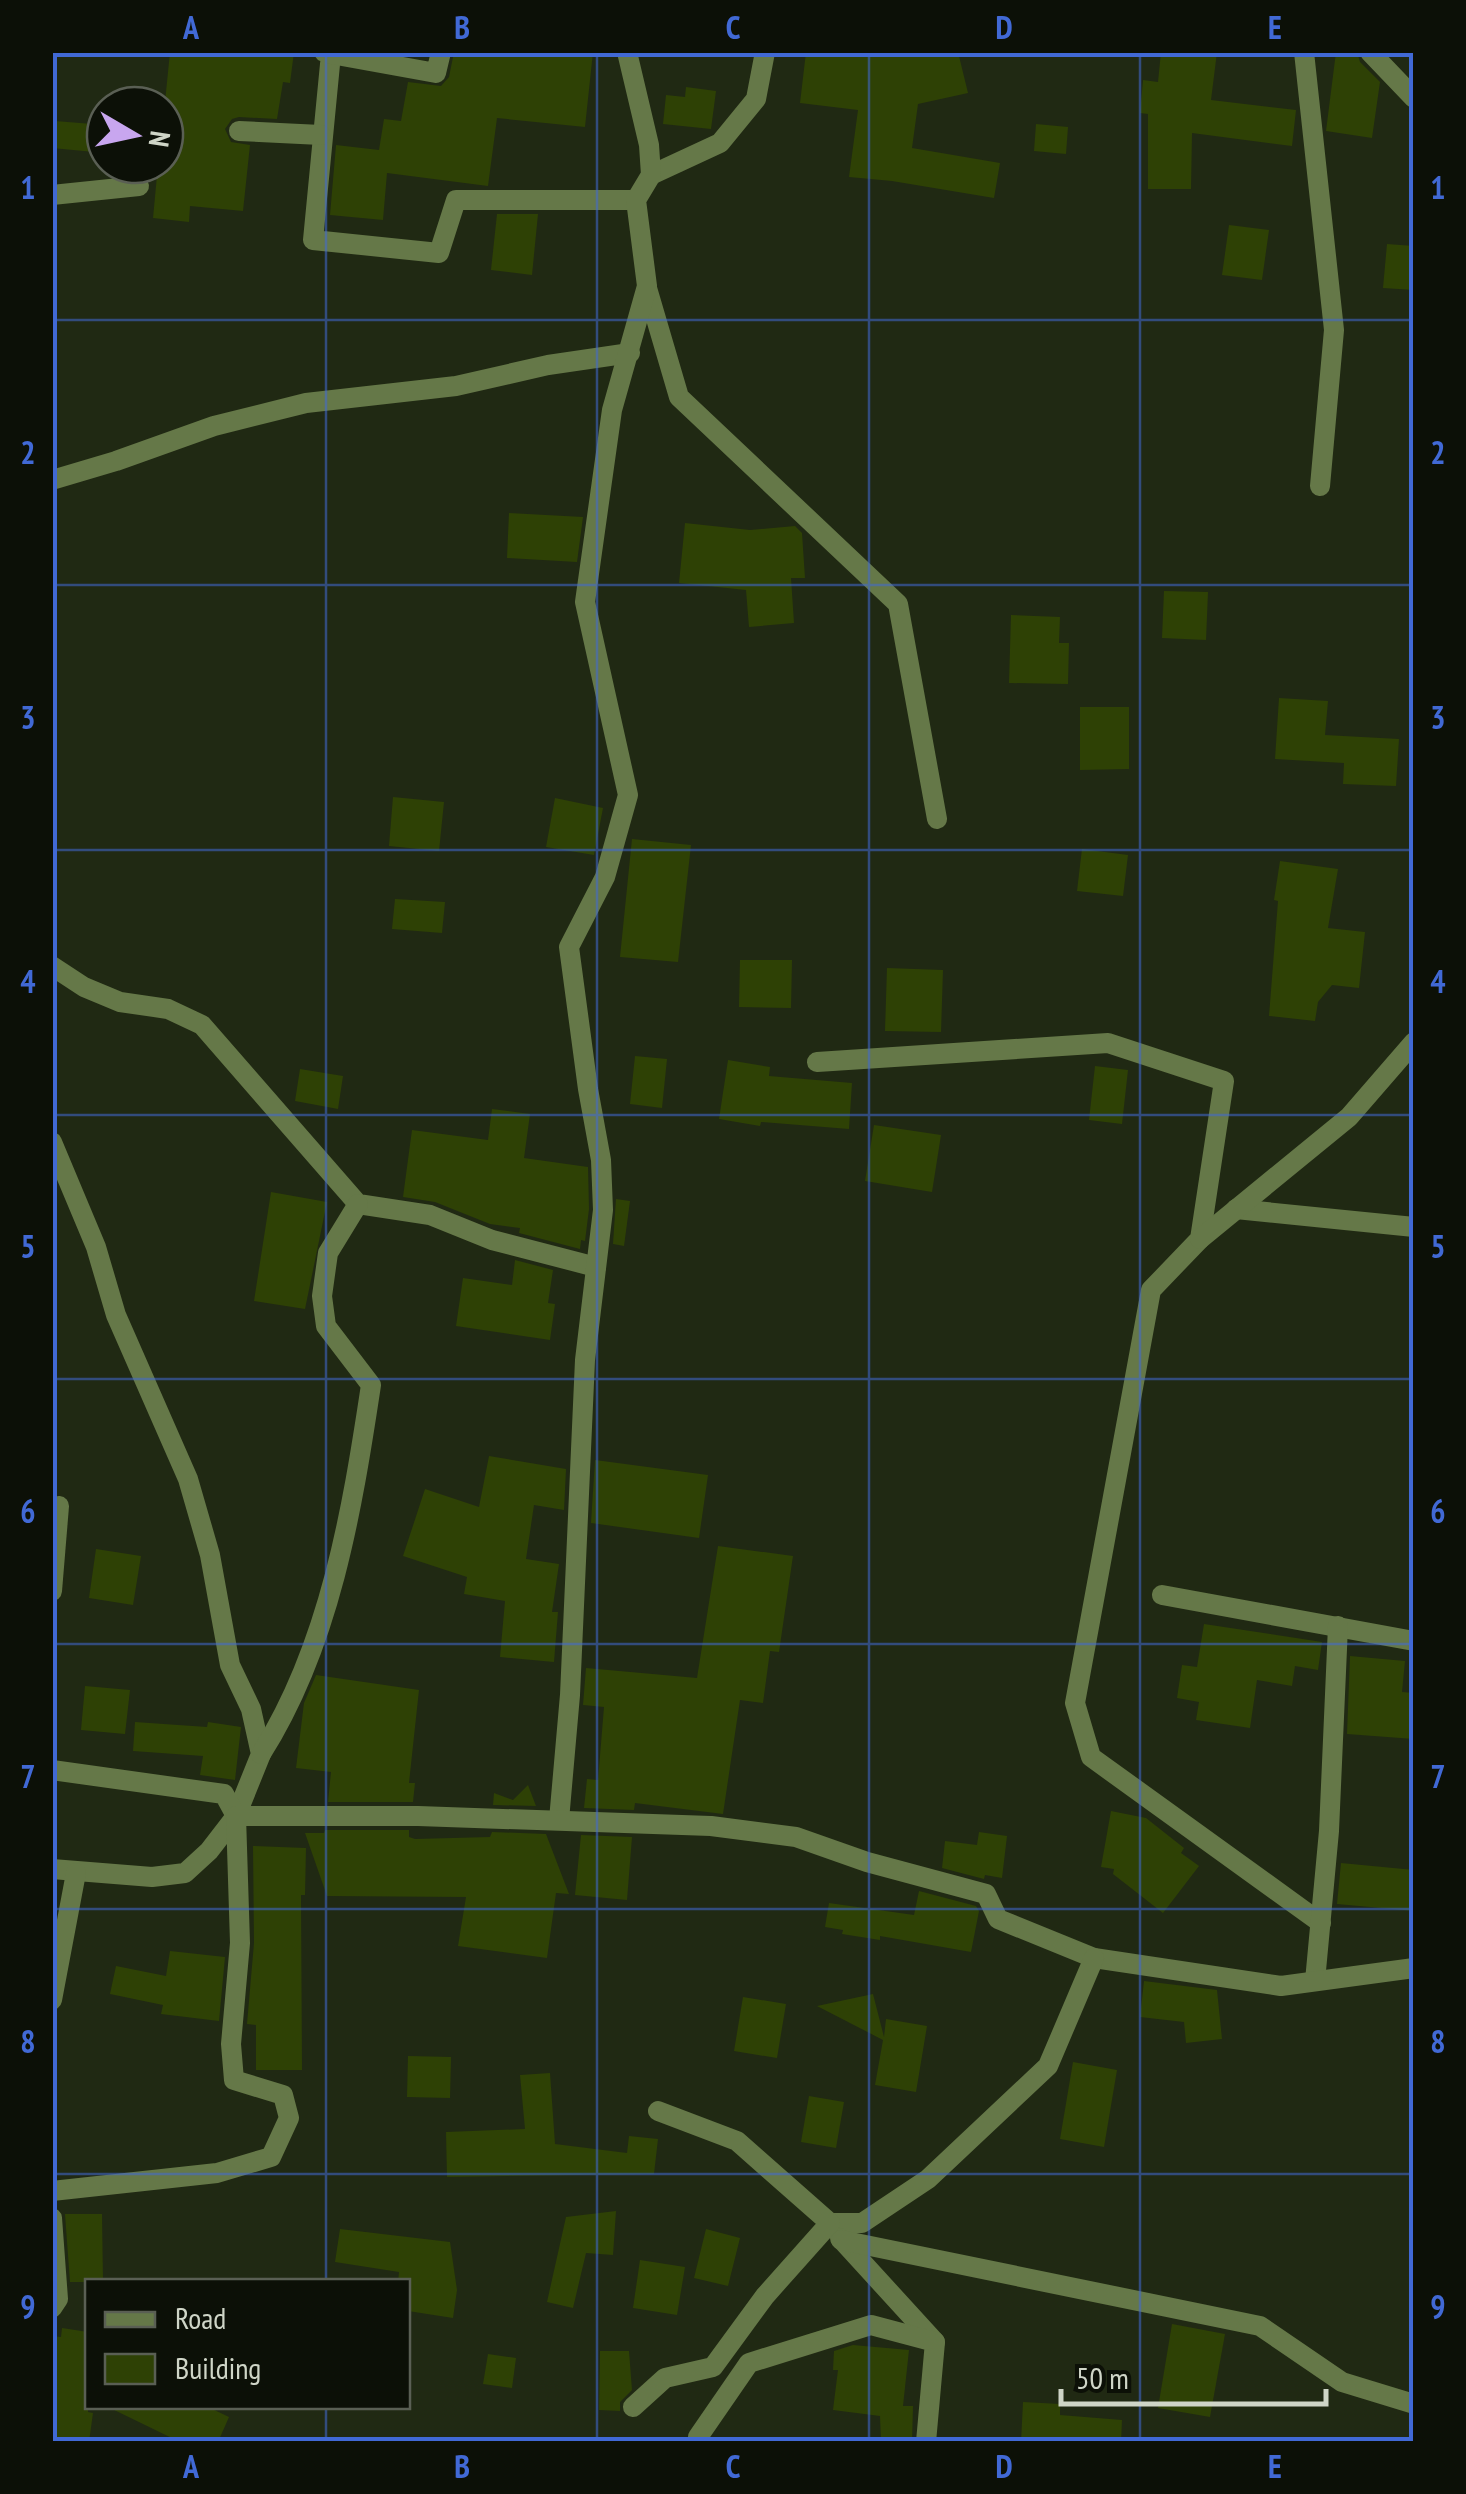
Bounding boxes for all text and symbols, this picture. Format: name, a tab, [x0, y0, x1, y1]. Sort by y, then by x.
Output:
text: A	[182, 6, 200, 48]
text: B	[454, 6, 470, 48]
text: C	[726, 6, 741, 48]
text: D	[995, 6, 1013, 48]
text: E	[1268, 6, 1282, 48]
north arrow	[85, 85, 185, 185]
text: N	[141, 129, 180, 149]
text: 1	[20, 166, 36, 208]
text: 1	[1430, 166, 1446, 208]
text: 2	[20, 431, 36, 473]
text: 2	[1430, 431, 1446, 473]
text: 3	[20, 696, 36, 738]
text: 3	[1430, 696, 1446, 738]
text: 4	[20, 960, 36, 1002]
text: 4	[1430, 960, 1446, 1002]
text: 5	[20, 1225, 36, 1267]
text: 5	[1430, 1225, 1446, 1267]
text: 6	[20, 1490, 36, 1532]
text: 6	[1430, 1490, 1446, 1532]
text: 7	[20, 1755, 36, 1797]
text: 7	[1430, 1755, 1446, 1797]
text: 8	[20, 2020, 36, 2062]
text: 8	[1430, 2020, 1446, 2062]
legend	[85, 2279, 410, 2409]
text: 9	[20, 2285, 36, 2327]
text: 9	[1430, 2285, 1446, 2327]
text: Road	[175, 2298, 226, 2337]
scale bar	[1061, 2344, 1326, 2406]
text: Building	[175, 2348, 261, 2387]
text: 50 m	[1076, 2358, 1129, 2397]
text: A	[182, 2445, 200, 2487]
text: B	[454, 2445, 470, 2487]
text: C	[726, 2445, 741, 2487]
text: D	[995, 2445, 1013, 2487]
text: E	[1268, 2445, 1282, 2487]

